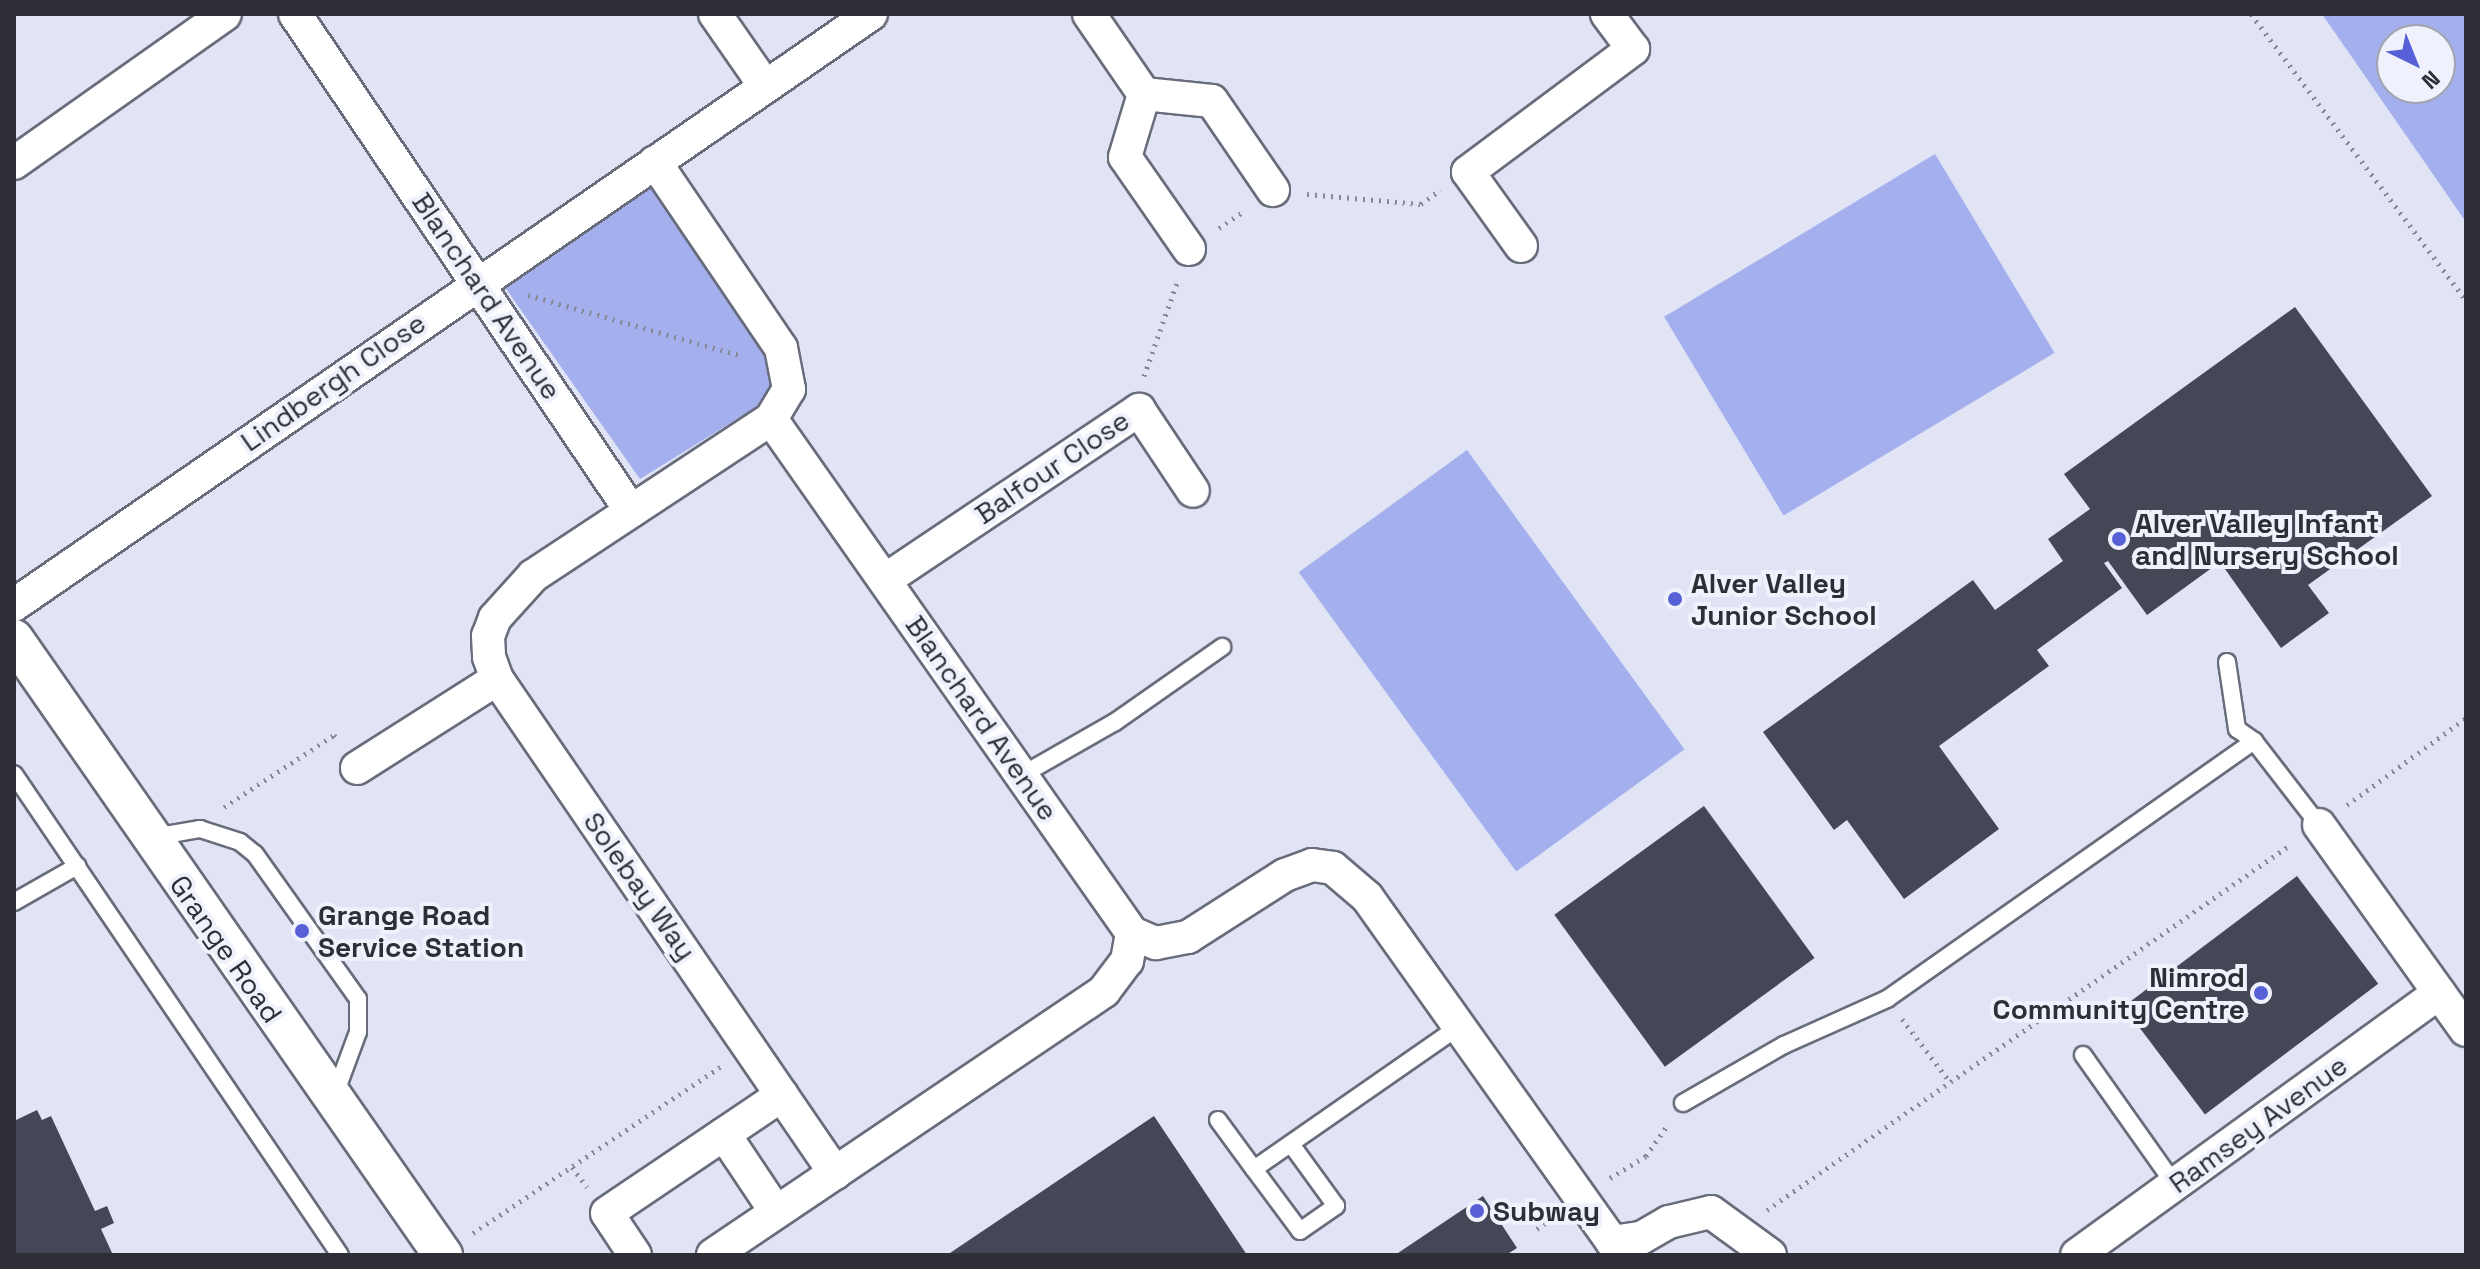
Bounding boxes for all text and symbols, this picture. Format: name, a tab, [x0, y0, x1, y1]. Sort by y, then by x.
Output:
north arrow	[2376, 24, 2456, 104]
text: N	[2416, 65, 2446, 95]
street label: Blanchard Avenue	[405, 186, 569, 406]
street label: Lindbergh Close	[234, 306, 432, 458]
street label: Balfour Close	[968, 403, 1136, 531]
place label: Alver Valley Infant and Nursery School	[2135, 506, 2399, 572]
marker: Alver Valley Infant and Nursery School	[2110, 530, 2128, 548]
place label: Alver Valley Junior School	[1691, 566, 1877, 632]
marker: Alver Valley Junior School	[1666, 590, 1684, 608]
street label: Blanchard Avenue	[899, 609, 1065, 827]
street label: Solebay Way	[577, 805, 703, 967]
street label: Grange Road	[163, 869, 289, 1029]
place label: Grange Road Service Station	[318, 898, 524, 964]
marker: Grange Road Service Station	[293, 922, 311, 940]
place label: Nimrod Community Centre	[1993, 960, 2245, 1026]
marker: Nimrod Community Centre	[2252, 984, 2270, 1002]
street label: Ramsey Avenue	[2162, 1048, 2354, 1200]
place label: Subway	[1493, 1194, 1600, 1228]
marker: Subway	[1468, 1202, 1486, 1220]

